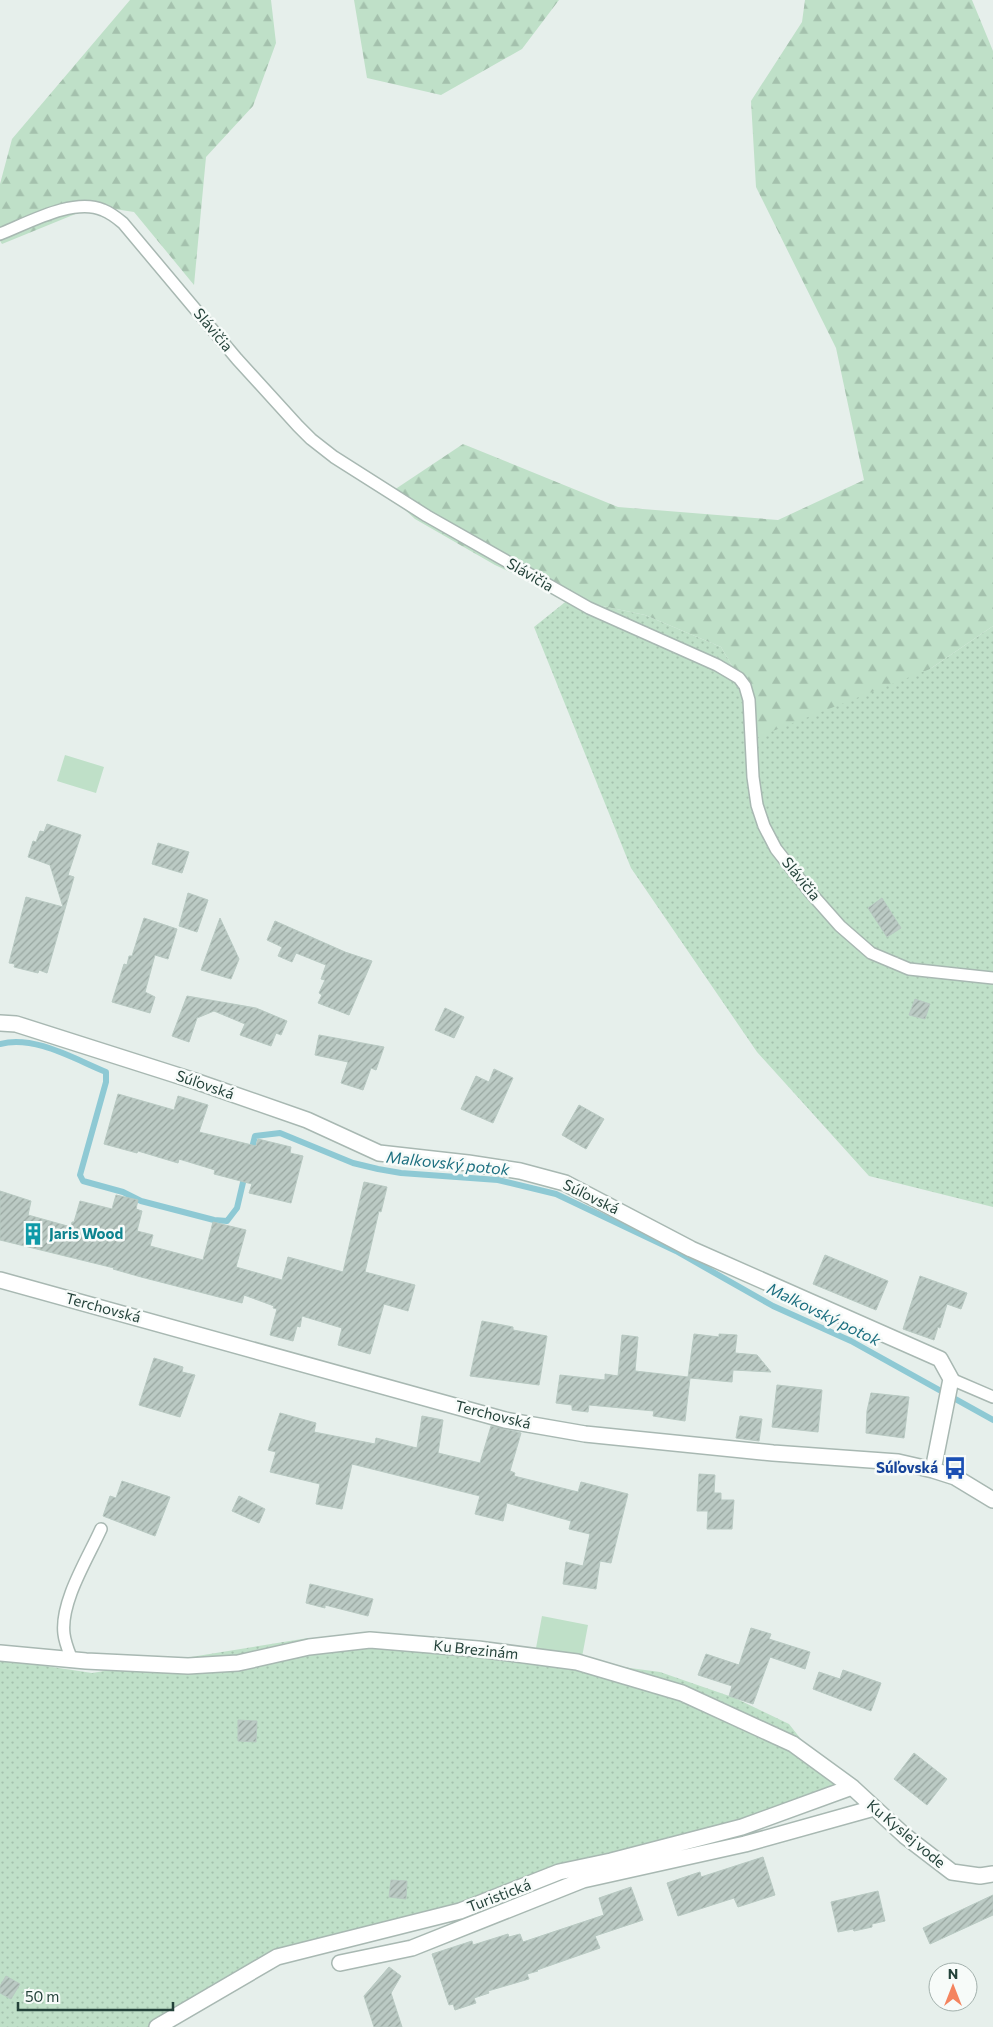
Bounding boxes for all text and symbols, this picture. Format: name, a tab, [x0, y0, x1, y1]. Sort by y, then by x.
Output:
street label: Slávičia	[191, 304, 237, 355]
street label: Slávičia	[504, 554, 557, 595]
street label: Slávičia	[779, 853, 825, 904]
street label: Súľovská	[174, 1066, 237, 1102]
water label: Malkovský potok	[386, 1147, 511, 1178]
street label: Súľovská	[560, 1175, 622, 1217]
building icon: Jaris Wood	[20, 1221, 46, 1247]
place label: Jaris Wood	[49, 1224, 123, 1242]
water label: Malkovský potok	[764, 1278, 884, 1349]
street label: Terchovská	[64, 1288, 143, 1326]
street label: Terchovská	[454, 1396, 533, 1432]
bus stop icon: Súľovská	[942, 1455, 968, 1481]
place label: Súľovská	[876, 1458, 938, 1476]
street label: Ku Brezinám	[433, 1636, 519, 1662]
street label: Ku Kyslej vode	[864, 1795, 949, 1871]
street label: Turistická	[464, 1875, 533, 1915]
north arrow	[928, 1962, 978, 2012]
text: N	[948, 1965, 958, 1982]
scale bar	[18, 1980, 172, 2012]
text: 50 m	[25, 1987, 59, 2005]

